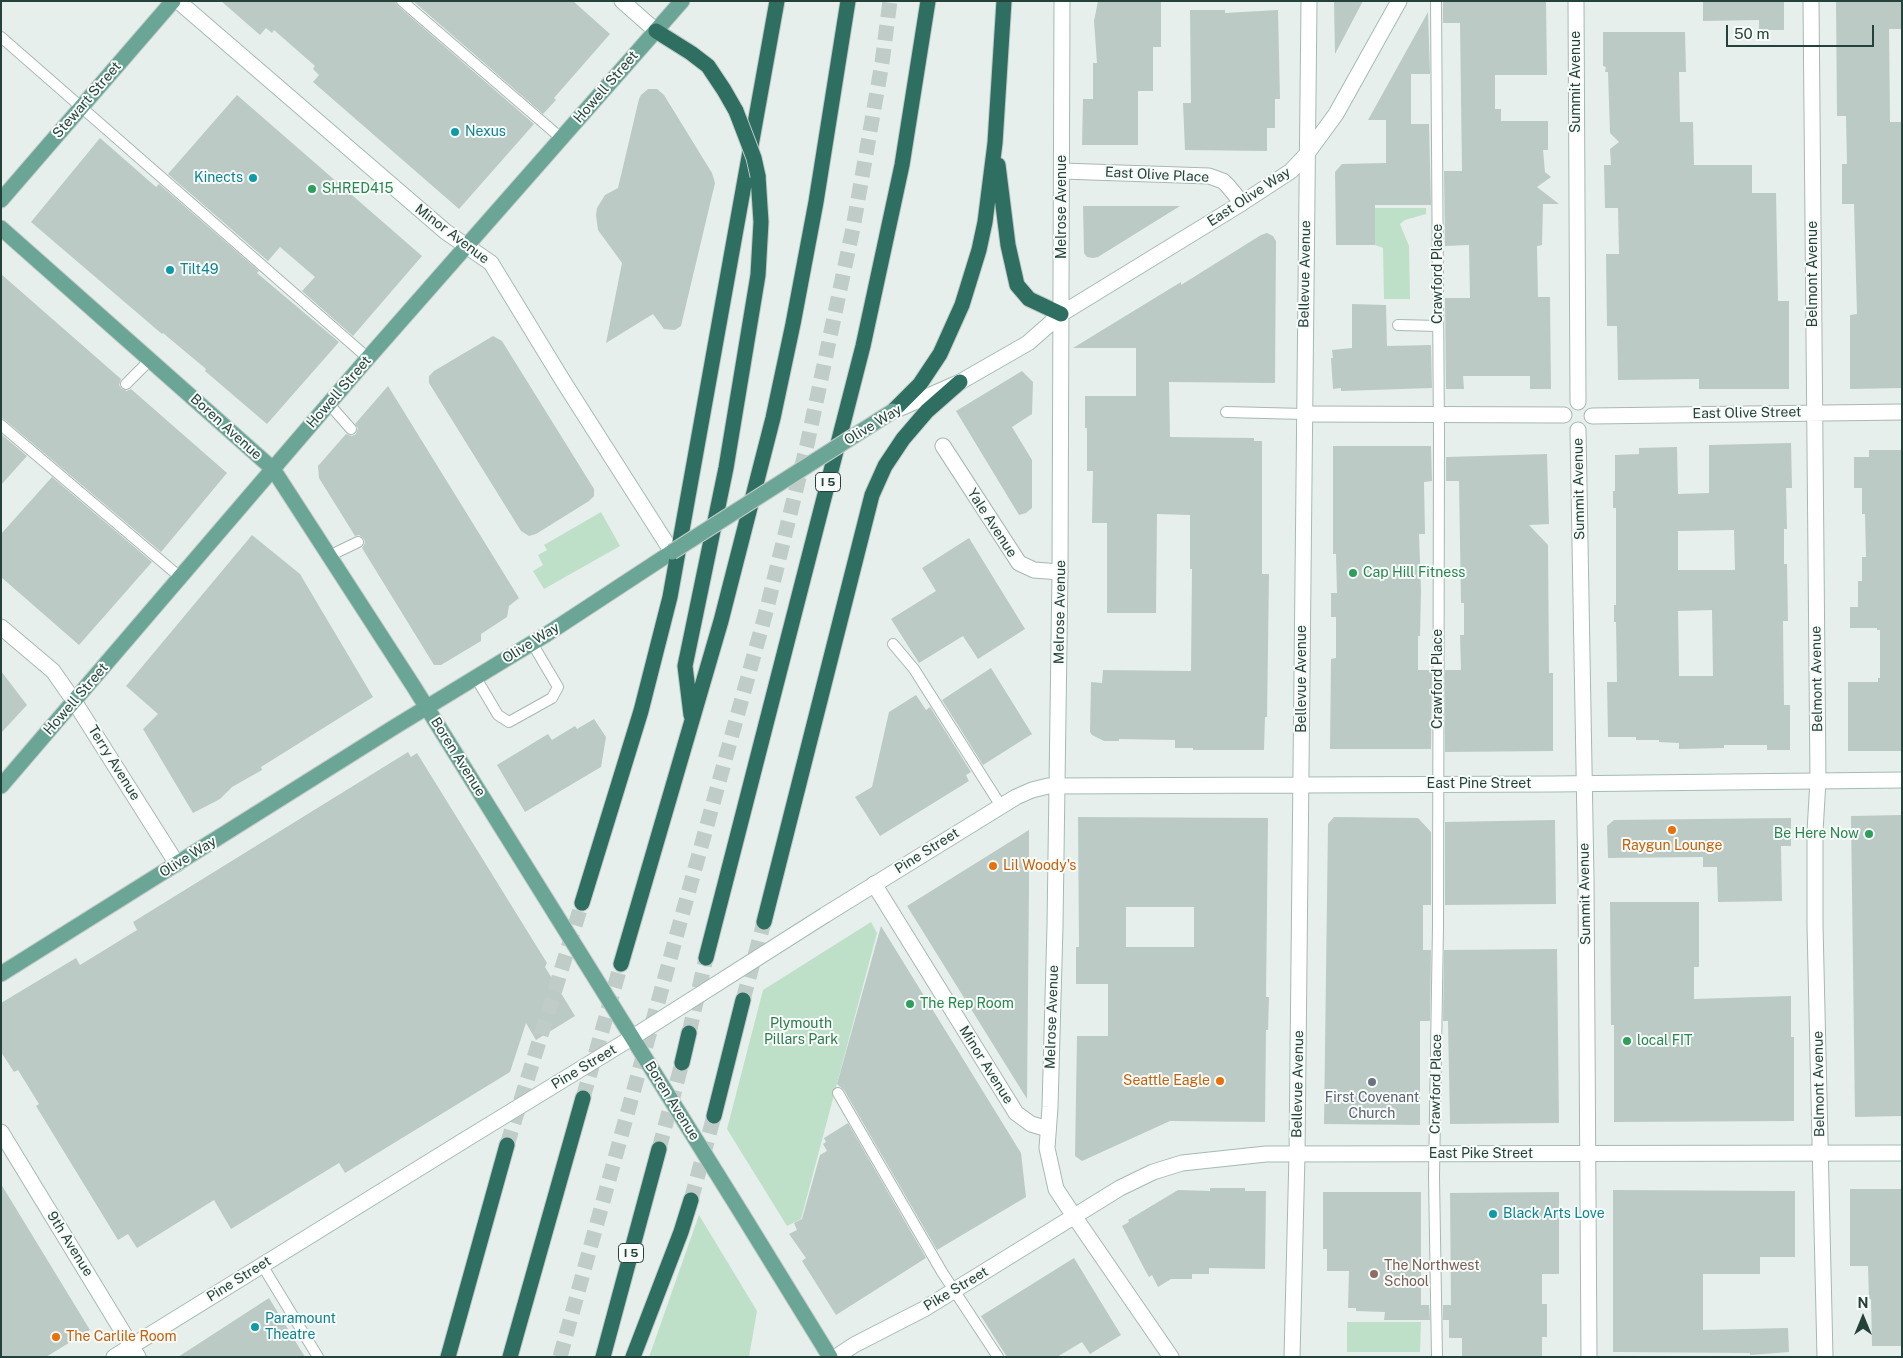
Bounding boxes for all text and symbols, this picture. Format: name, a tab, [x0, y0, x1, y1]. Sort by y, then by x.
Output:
scale bar	[1728, 15, 1876, 47]
text: 50 m	[1734, 25, 1769, 42]
street label: Summit Avenue	[1568, 31, 1584, 133]
street label: Howell Street	[570, 48, 642, 126]
street label: Stewart Street	[49, 58, 125, 142]
place label: Nexus	[465, 124, 506, 140]
marker: Nexus	[449, 126, 461, 138]
street label: Melrose Avenue	[1054, 155, 1070, 259]
street label: East Olive Place	[1104, 164, 1210, 186]
street label: East Olive Way	[1204, 164, 1294, 230]
place label: Kinects	[194, 170, 243, 186]
marker: Kinects	[247, 172, 259, 184]
place label: SHRED415	[322, 181, 393, 197]
marker: SHRED415	[306, 183, 318, 195]
street label: Minor Avenue	[411, 201, 493, 267]
street label: Bellevue Avenue	[1296, 220, 1314, 328]
street label: Belmont Avenue	[1805, 221, 1821, 327]
street label: Crawford Place	[1430, 224, 1446, 324]
place label: Tilt49	[180, 262, 219, 278]
marker: Tilt49	[164, 264, 176, 276]
street label: Howell Street	[303, 353, 375, 431]
street label: Boren Avenue	[187, 391, 265, 463]
street label: Olive Way	[841, 401, 905, 449]
street label: East Olive Street	[1692, 404, 1802, 422]
street label: Summit Avenue	[1570, 438, 1588, 540]
road number: I 5	[816, 472, 840, 492]
street label: Yale Avenue	[964, 485, 1020, 561]
street label: Melrose Avenue	[1051, 560, 1069, 664]
place label: Cap Hill Fitness	[1363, 565, 1465, 581]
marker: Cap Hill Fitness	[1347, 567, 1359, 579]
street label: Olive Way	[499, 619, 563, 667]
street label: Bellevue Avenue	[1294, 625, 1310, 733]
street label: Belmont Avenue	[1808, 626, 1826, 732]
street label: Crawford Place	[1430, 629, 1446, 729]
street label: Howell Street	[40, 660, 112, 738]
street label: Boren Avenue	[427, 714, 489, 800]
street label: Terry Avenue	[84, 722, 144, 804]
street label: East Pine Street	[1427, 776, 1531, 792]
marker: Raygun Lounge	[1666, 824, 1678, 836]
street label: Pine Street	[892, 825, 962, 877]
place label: Be Here Now	[1774, 826, 1859, 842]
marker: Be Here Now	[1863, 828, 1875, 840]
street label: Olive Way	[156, 833, 220, 881]
place label: Raygun Lounge	[1622, 838, 1722, 854]
street label: Summit Avenue	[1576, 843, 1594, 945]
place label: Lil Woody's	[1003, 858, 1076, 874]
marker: Lil Woody's	[987, 860, 999, 872]
street label: Melrose Avenue	[1042, 965, 1062, 1069]
place label: The Rep Room	[920, 996, 1014, 1012]
marker: The Rep Room	[904, 998, 916, 1010]
park label: Plymouth Pillars Park	[764, 1016, 838, 1048]
street label: Minor Avenue	[955, 1023, 1017, 1107]
street label: Bellevue Avenue	[1289, 1030, 1307, 1138]
street label: Belmont Avenue	[1810, 1031, 1828, 1137]
place label: local FIT	[1637, 1033, 1692, 1049]
street label: Crawford Place	[1427, 1034, 1445, 1134]
marker: local FIT	[1621, 1035, 1633, 1047]
street label: Pine Street	[548, 1041, 620, 1093]
street label: Boren Avenue	[641, 1058, 703, 1144]
place label: Seattle Eagle	[1123, 1073, 1210, 1089]
marker: Seattle Eagle	[1214, 1075, 1226, 1087]
marker: First Covenant Church	[1366, 1076, 1378, 1088]
place label: First Covenant Church	[1325, 1090, 1419, 1122]
street label: East Pike Street	[1429, 1146, 1533, 1162]
place label: Black Arts Love	[1503, 1206, 1605, 1222]
street label: 9th Avenue	[43, 1208, 97, 1280]
marker: Black Arts Love	[1487, 1208, 1499, 1220]
road number: I 5	[618, 1244, 644, 1262]
street label: Pine Street	[204, 1253, 274, 1305]
place label: The Northwest School	[1384, 1258, 1480, 1290]
street label: Pike Street	[921, 1263, 991, 1315]
marker: The Northwest School	[1368, 1268, 1380, 1280]
north arrow	[1838, 1293, 1888, 1343]
text: N	[1858, 1295, 1868, 1311]
place label: Paramount Theatre	[265, 1311, 336, 1344]
marker: Paramount Theatre	[249, 1321, 261, 1333]
place label: The Carlile Room	[66, 1329, 177, 1345]
marker: The Carlile Room	[50, 1331, 62, 1343]

